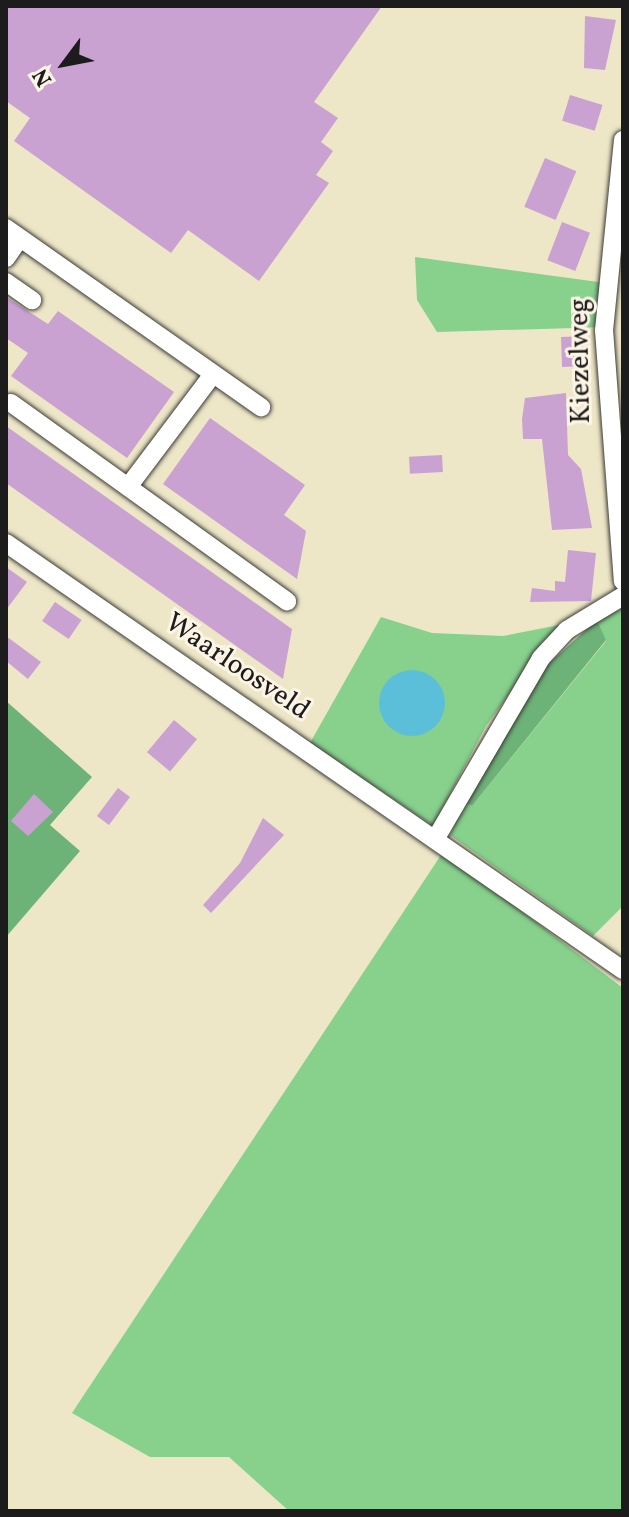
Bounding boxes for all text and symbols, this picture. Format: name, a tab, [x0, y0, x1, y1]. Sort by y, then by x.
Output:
north arrow	[24, 24, 104, 104]
text: N	[26, 62, 61, 92]
street label: Kiezelweg	[563, 298, 599, 424]
street label: Waarloosveld	[158, 606, 316, 728]

